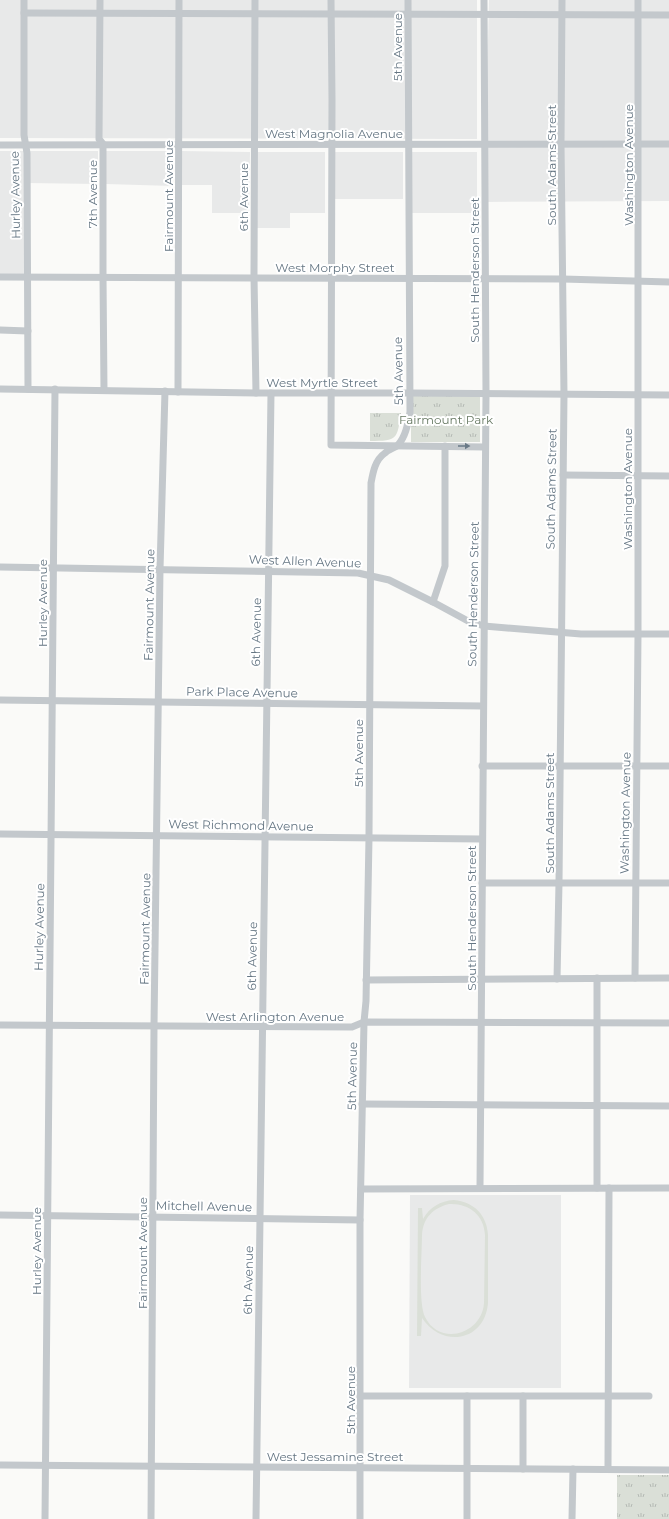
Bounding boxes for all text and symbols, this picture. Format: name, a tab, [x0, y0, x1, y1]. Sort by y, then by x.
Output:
street label: 5th Avenue	[390, 13, 405, 81]
street label: South Adams Street	[544, 104, 559, 225]
street label: Washington Avenue	[621, 104, 636, 226]
street label: West Magnolia Avenue	[265, 126, 403, 141]
street label: Fairmount Avenue	[161, 140, 176, 252]
street label: Hurley Avenue	[7, 151, 23, 239]
street label: 7th Avenue	[85, 160, 100, 228]
street label: 6th Avenue	[236, 163, 251, 231]
street label: South Henderson Street	[467, 197, 482, 343]
street label: West Morphy Street	[275, 260, 395, 275]
street label: 5th Avenue	[390, 337, 406, 405]
street label: West Myrtle Street	[266, 375, 378, 390]
park label: Fairmount Park	[399, 412, 494, 427]
street label: South Adams Street	[542, 428, 560, 550]
street label: Washington Avenue	[620, 428, 635, 550]
one-way arrow	[458, 443, 471, 449]
street label: South Henderson Street	[464, 521, 482, 667]
street label: Fairmount Avenue	[141, 549, 157, 661]
street label: West Allen Avenue	[248, 552, 362, 570]
street label: Hurley Avenue	[35, 559, 50, 647]
street label: 6th Avenue	[248, 598, 264, 666]
street label: Park Place Avenue	[186, 684, 298, 700]
street label: 5th Avenue	[351, 719, 366, 787]
street label: South Adams Street	[542, 752, 557, 873]
street label: Washington Avenue	[616, 752, 634, 874]
street label: West Richmond Avenue	[168, 816, 314, 834]
street label: South Henderson Street	[464, 845, 479, 991]
street label: Fairmount Avenue	[137, 873, 153, 985]
street label: Hurley Avenue	[31, 883, 47, 971]
street label: 6th Avenue	[244, 922, 260, 990]
street label: West Arlington Avenue	[206, 1009, 344, 1024]
street label: 5th Avenue	[344, 1042, 360, 1110]
street label: Fairmount Avenue	[135, 1197, 150, 1309]
street label: Mitchell Avenue	[156, 1198, 252, 1214]
street label: Hurley Avenue	[29, 1207, 44, 1295]
street label: 6th Avenue	[240, 1246, 256, 1314]
street label: 5th Avenue	[343, 1366, 358, 1434]
street label: West Jessamine Street	[267, 1449, 403, 1464]

